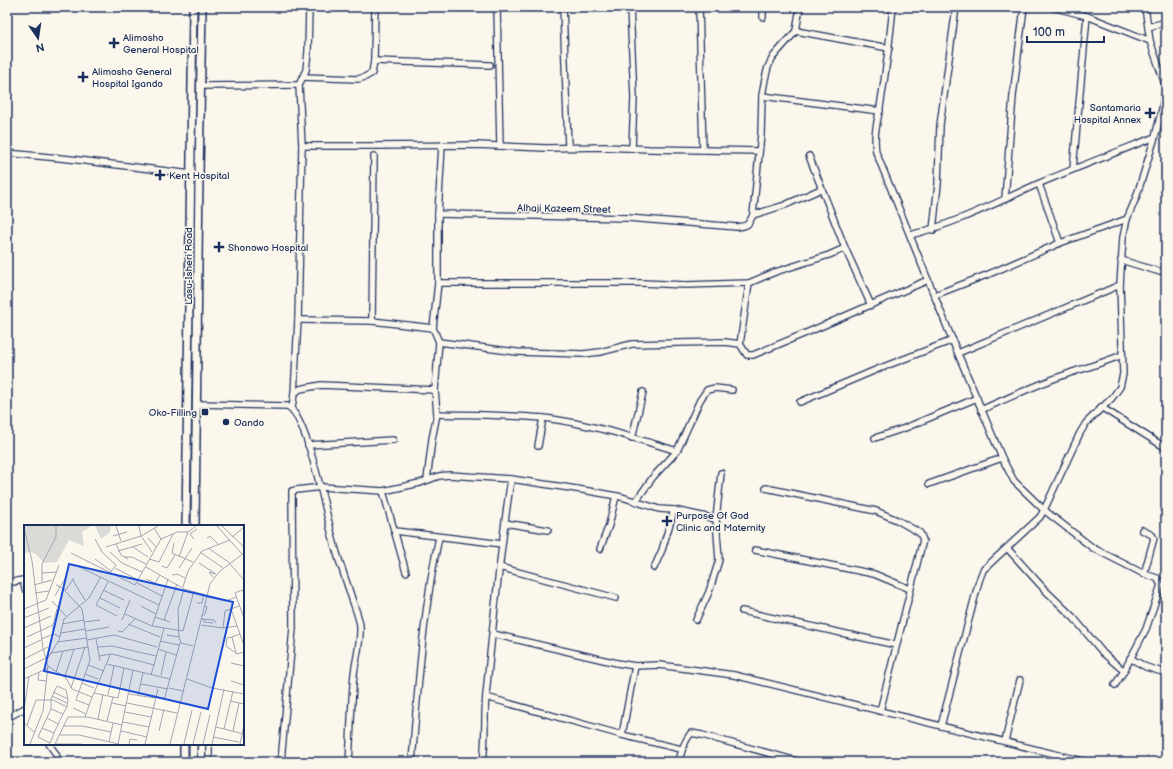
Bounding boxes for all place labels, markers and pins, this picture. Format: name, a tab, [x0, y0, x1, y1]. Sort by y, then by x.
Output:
place label: Alimosho General Hospital	[123, 32, 199, 56]
marker: Alimosho General Hospital	[108, 37, 120, 49]
place label: Alimosho General Hospital Igando	[92, 66, 172, 90]
marker: Alimosho General Hospital Igando	[77, 71, 89, 83]
place label: Santamaria Hospital Annex	[1074, 102, 1141, 126]
marker: Santamaria Hospital Annex	[1144, 107, 1156, 119]
marker: Kent Hospital	[154, 169, 166, 181]
place label: Kent Hospital	[169, 170, 229, 182]
marker: Shonowo Hospital	[213, 241, 225, 253]
place label: Shonowo Hospital	[228, 242, 308, 254]
place label: Oko-Filling	[149, 407, 197, 419]
marker: Oko-Filling	[200, 407, 210, 417]
marker: Oando	[221, 417, 231, 427]
place label: Oando	[234, 417, 265, 429]
place label: Purpose Of God Clinic and Maternity	[676, 510, 766, 534]
marker: Purpose Of God Clinic and Maternity	[661, 515, 673, 527]

